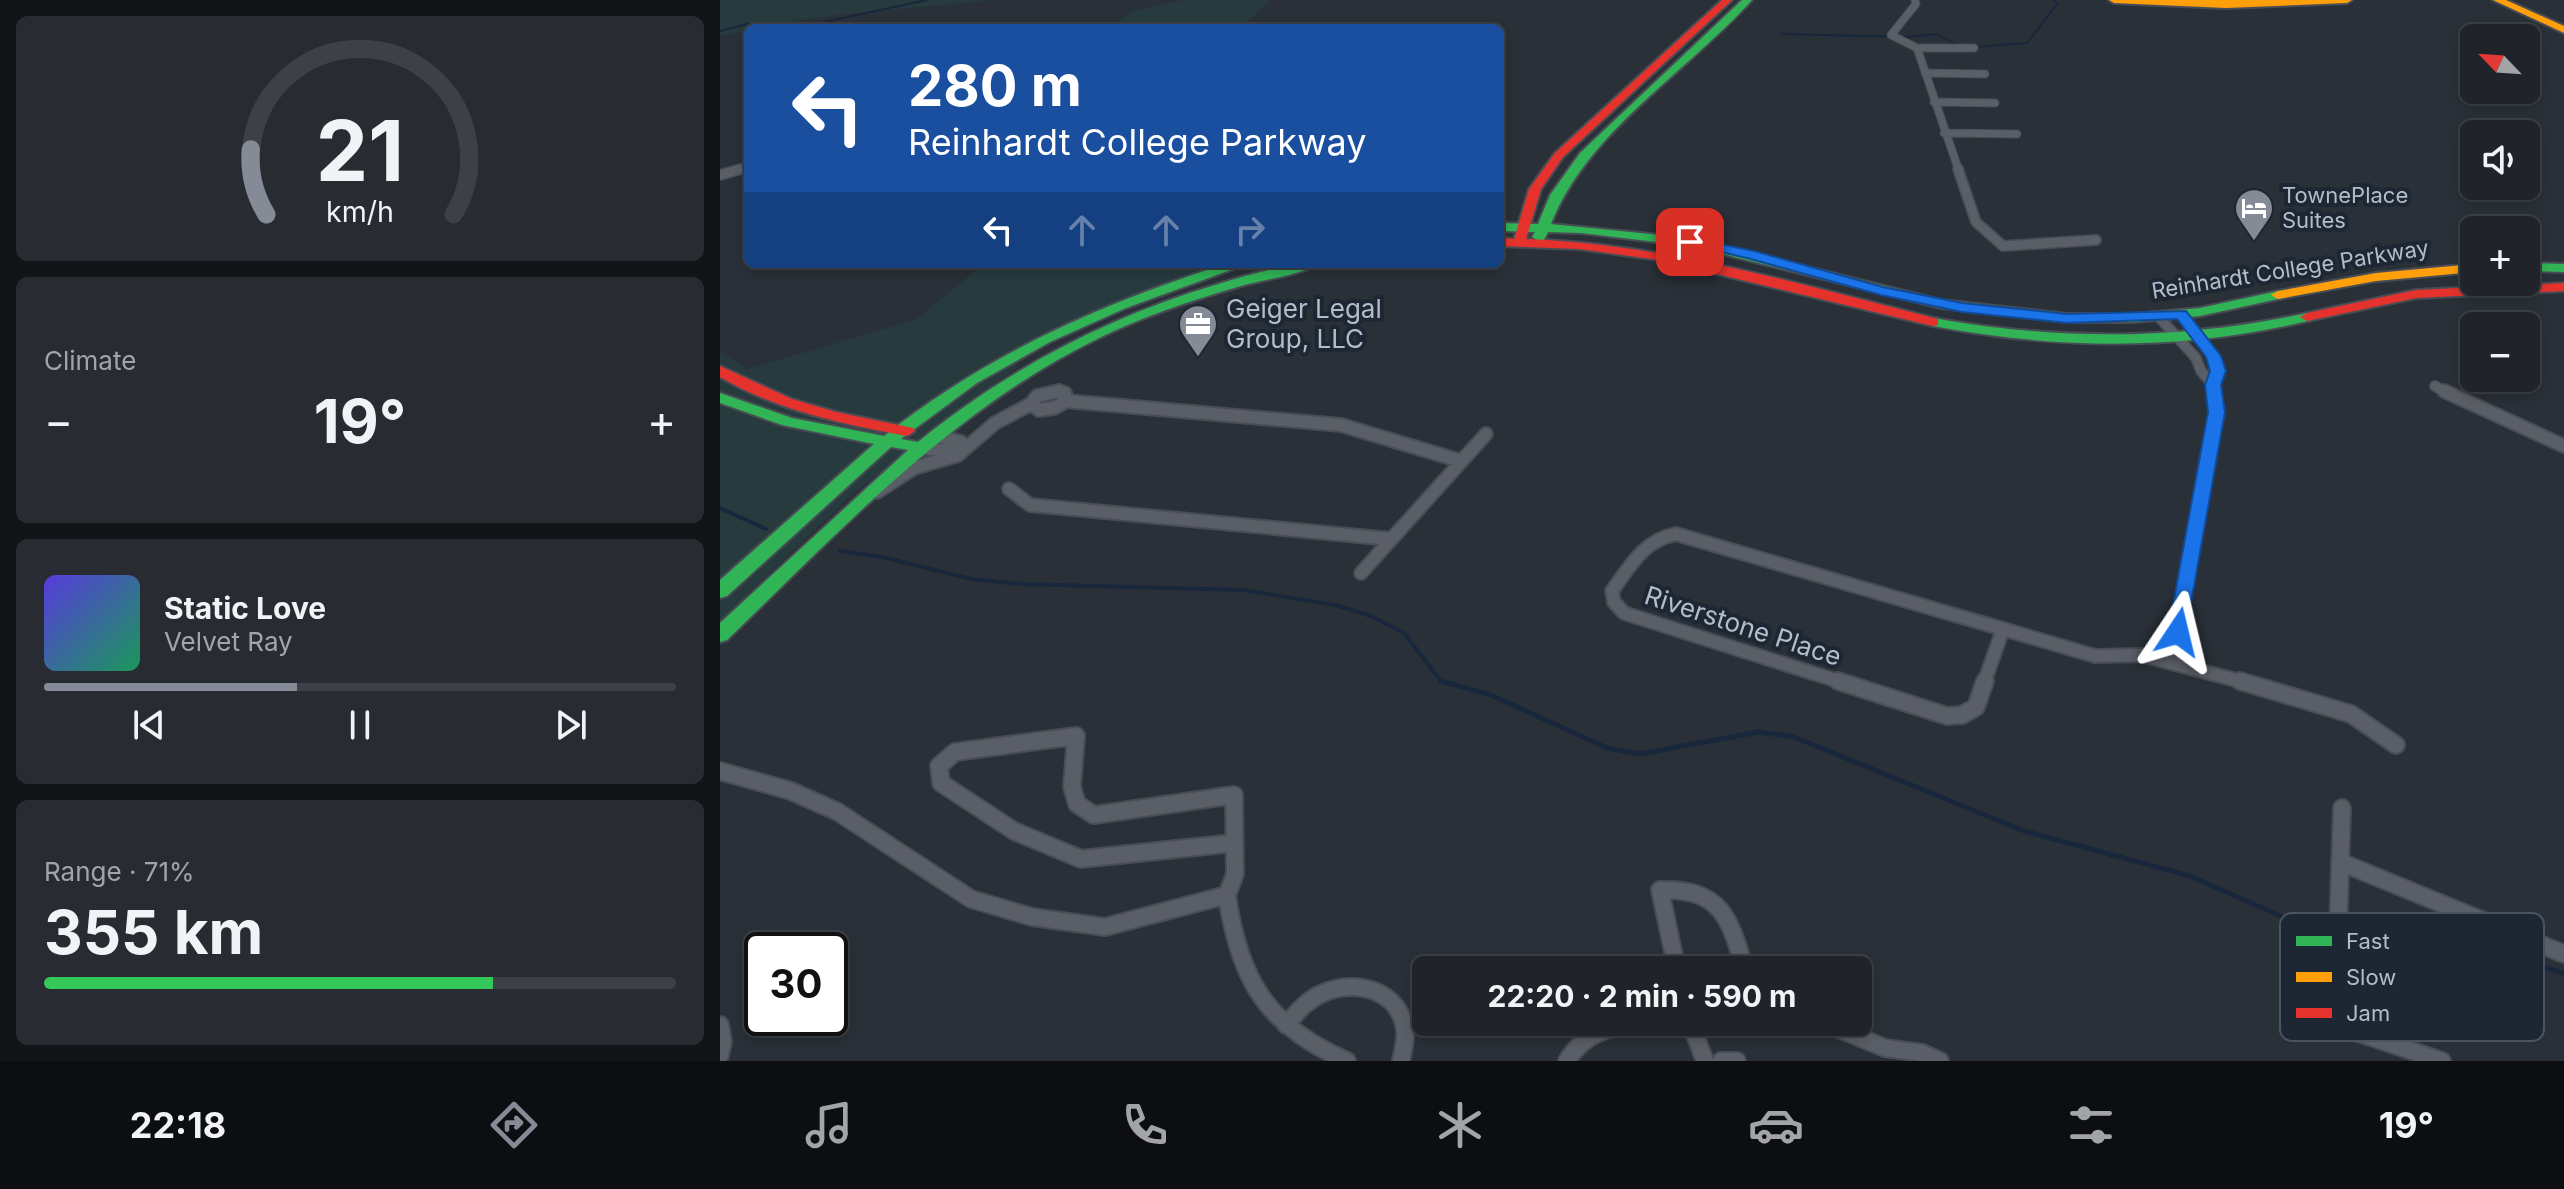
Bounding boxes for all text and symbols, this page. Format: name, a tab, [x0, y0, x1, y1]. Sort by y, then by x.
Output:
north arrow	[2460, 24, 2540, 104]
map controls	[2460, 24, 2540, 392]
text: 280 m	[908, 52, 1082, 120]
icon: left	[776, 56, 880, 160]
text: 21	[316, 99, 404, 200]
text: Reinhardt College Parkway	[908, 120, 1367, 164]
button: sound	[2460, 120, 2540, 200]
place label: TownePlace Suites	[2282, 182, 2408, 233]
hotel icon: TownePlace Suites	[2233, 187, 2275, 242]
text: km/h	[326, 194, 394, 229]
icon: left	[976, 208, 1020, 252]
icon: ahead	[1060, 208, 1104, 252]
icon: ahead	[1144, 208, 1188, 252]
icon: right	[1228, 208, 1272, 252]
pin	[1656, 208, 1724, 276]
button: +	[2460, 216, 2540, 296]
icon: arrive	[1668, 220, 1712, 264]
street label: Reinhardt College Parkway	[2150, 234, 2430, 304]
place label: Geiger Legal Group, LLC	[1226, 293, 1382, 354]
office icon: Geiger Legal Group, LLC	[1177, 303, 1219, 358]
button: −	[2460, 312, 2540, 392]
text: Climate	[44, 345, 136, 376]
text: 19°	[314, 385, 406, 457]
text: −	[44, 394, 73, 448]
text: +	[647, 394, 676, 448]
street label: Riverstone Place	[1641, 579, 1845, 672]
text: Static Love	[164, 590, 326, 626]
position arrow	[2136, 590, 2220, 674]
text: Velvet Ray	[164, 626, 293, 657]
icon: previous	[127, 703, 171, 747]
icon: pause	[338, 703, 382, 747]
icon: next	[549, 703, 593, 747]
text: Range · 71%	[44, 856, 195, 887]
text: 355 km	[44, 896, 263, 968]
legend	[2280, 913, 2544, 1041]
text: Fast	[2346, 928, 2390, 954]
speed limit sign: 30	[744, 932, 848, 1036]
text: Slow	[2346, 964, 2396, 990]
text: 22:20 · 2 min · 590 m	[1488, 978, 1796, 1014]
text: Jam	[2346, 1000, 2390, 1026]
icon: directions	[486, 1097, 542, 1153]
icon: music	[801, 1097, 857, 1153]
icon: phone	[1117, 1097, 1173, 1153]
icon: climate	[1432, 1097, 1488, 1153]
icon: car	[1748, 1097, 1804, 1153]
icon: filters	[2063, 1097, 2119, 1153]
text: 22:18	[130, 1103, 226, 1147]
text: 19°	[2379, 1103, 2434, 1147]

